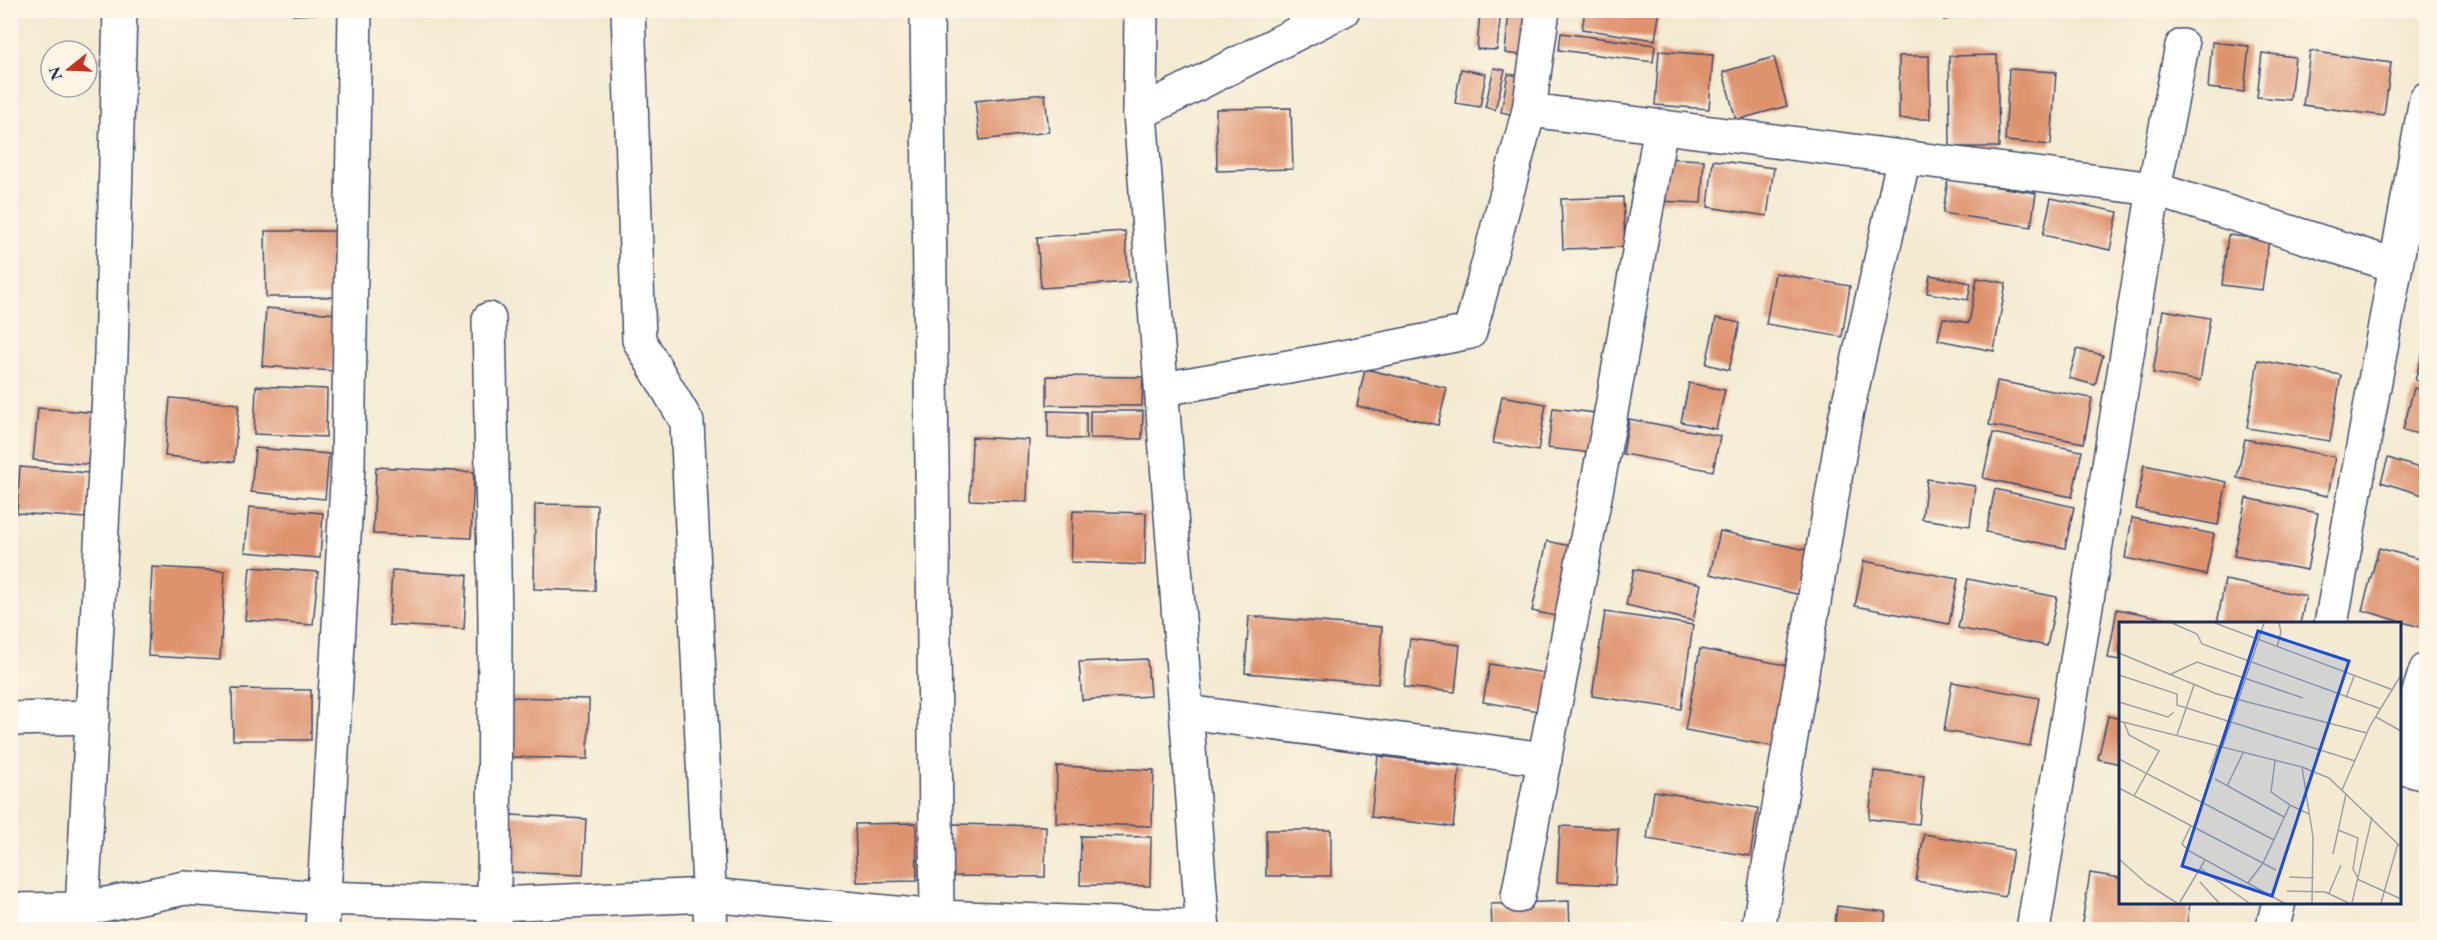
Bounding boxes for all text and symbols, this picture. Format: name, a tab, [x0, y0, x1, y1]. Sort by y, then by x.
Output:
north arrow	[39, 39, 99, 99]
text: N	[43, 64, 67, 83]
inset map	[2119, 622, 2401, 904]

